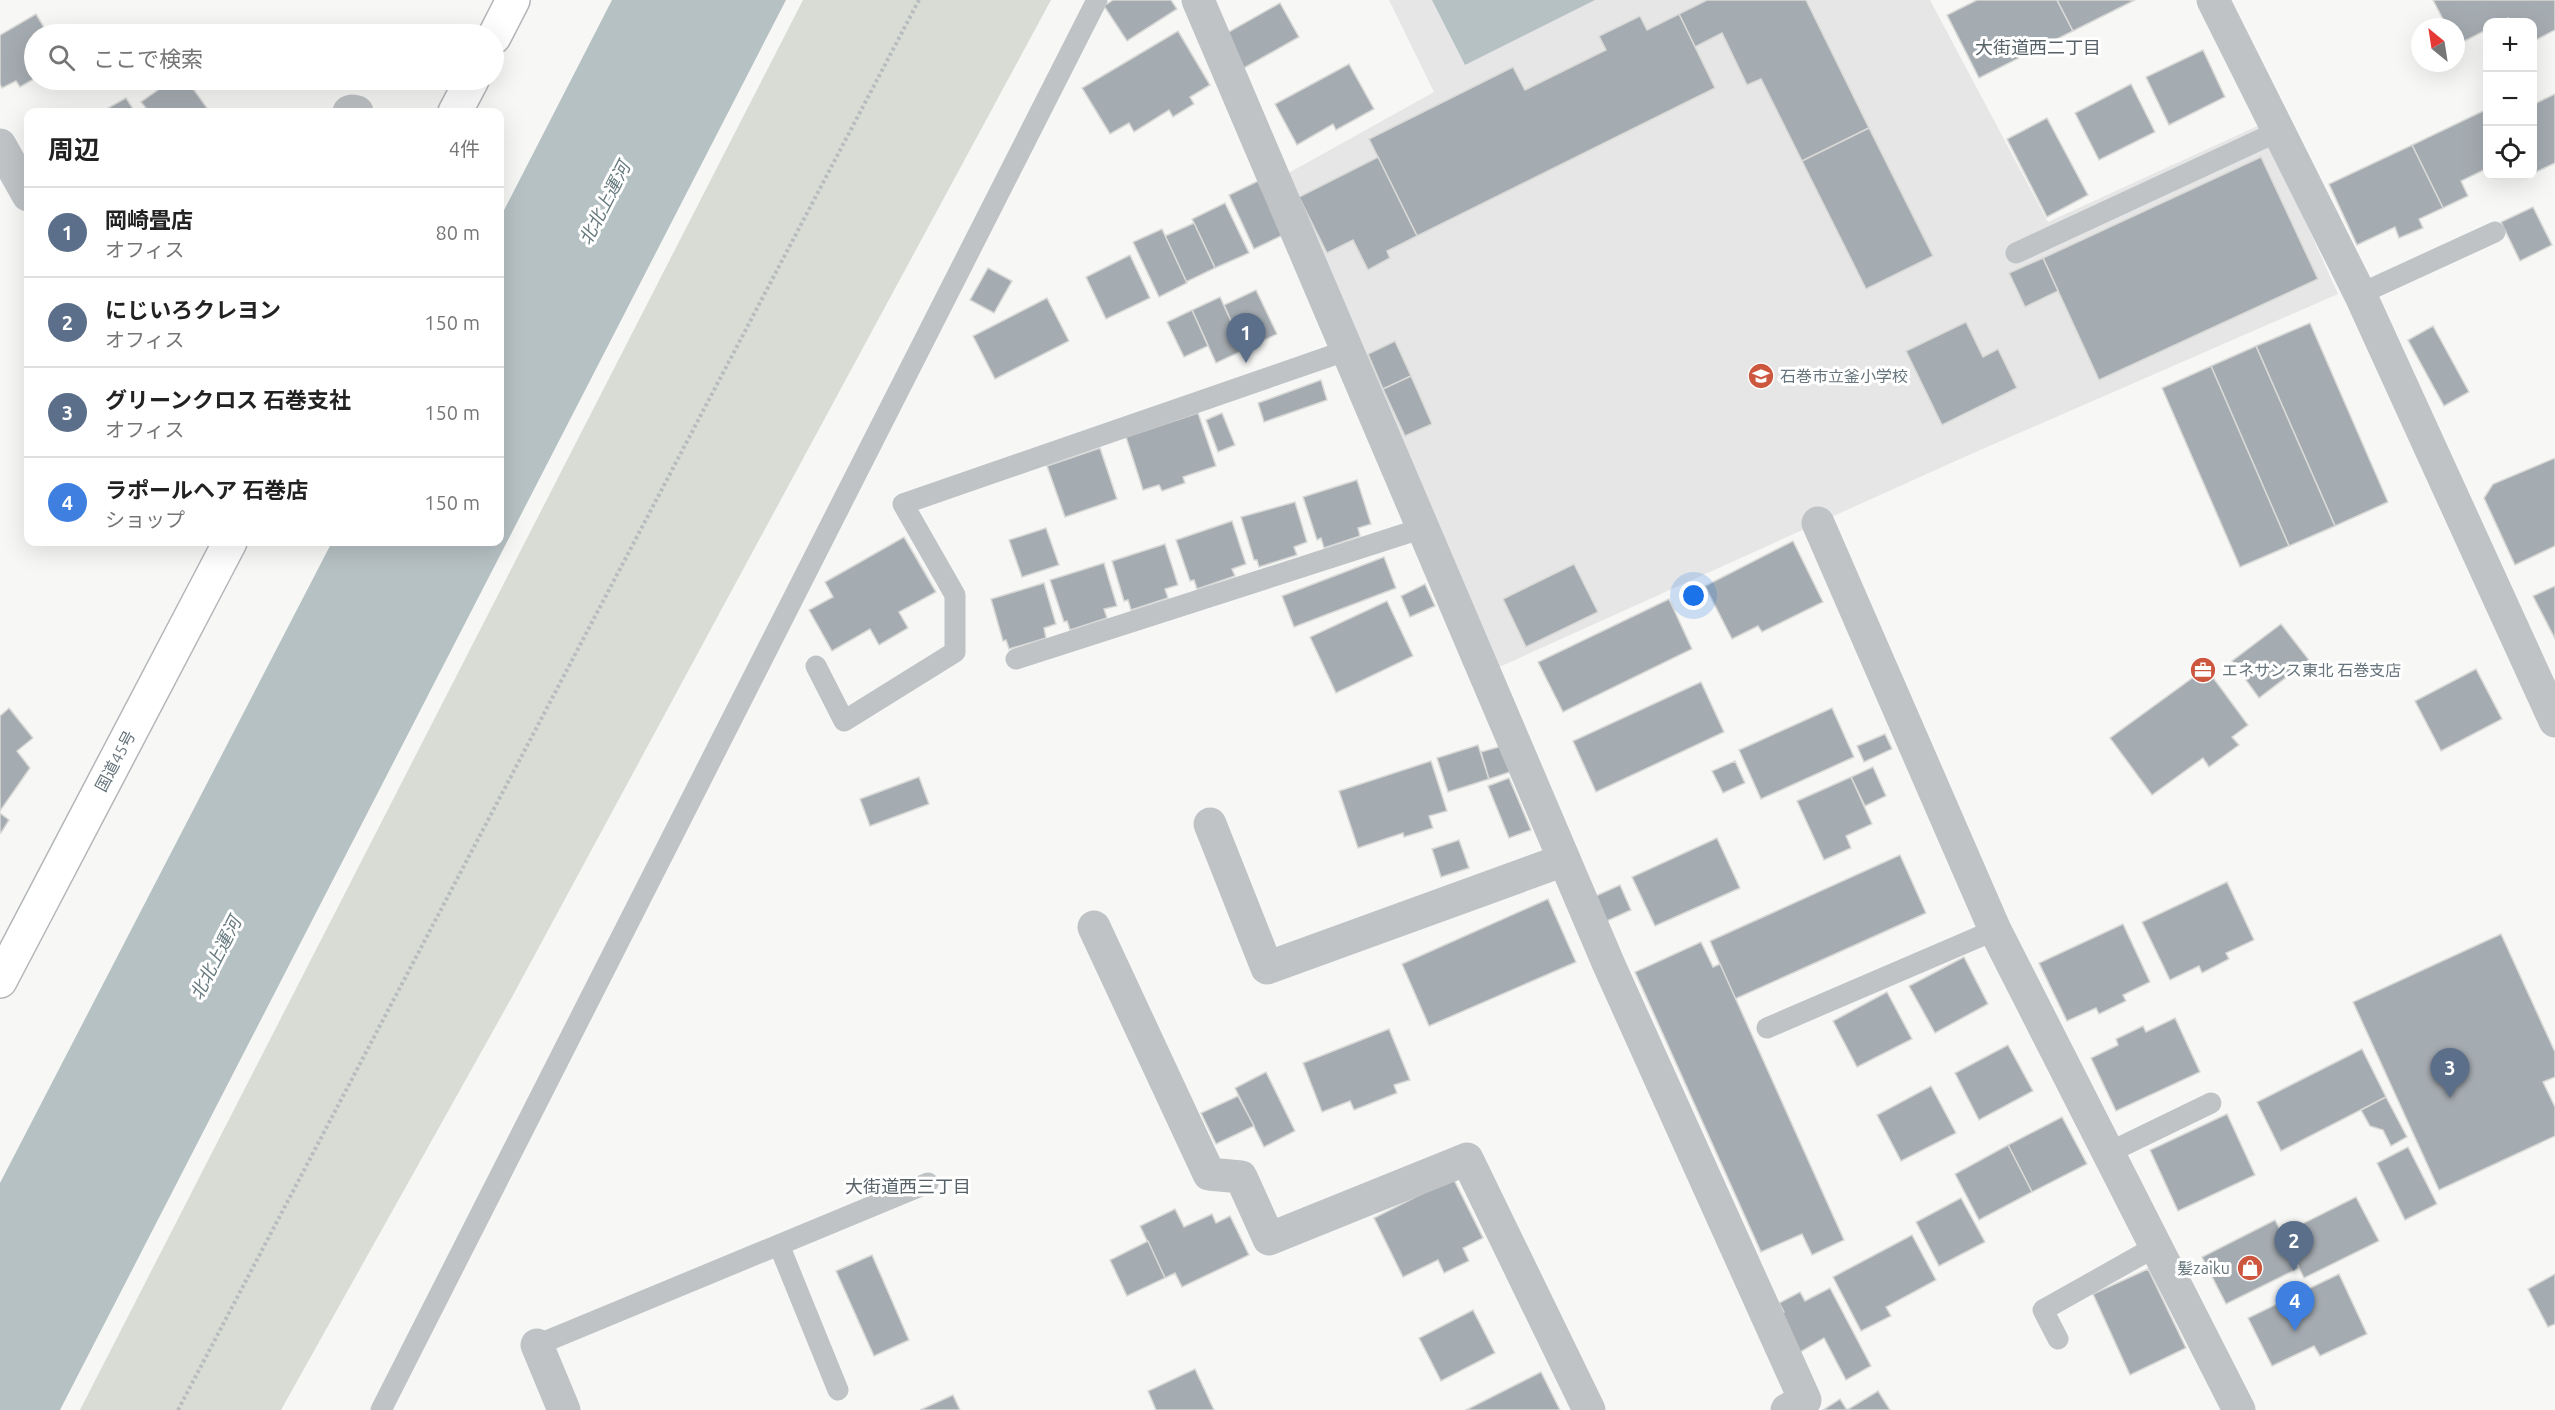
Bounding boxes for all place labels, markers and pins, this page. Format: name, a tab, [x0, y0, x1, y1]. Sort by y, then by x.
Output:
pin: 1	[1226, 314, 1266, 363]
school or university icon: 石巻市立釜小学校	[1746, 361, 1776, 391]
place label: 石巻市立釜小学校	[1780, 367, 1908, 385]
office icon: エネサンス東北 石巻支店	[2188, 655, 2218, 685]
place label: エネサンス東北 石巻支店	[2222, 661, 2401, 679]
pin: 3	[2430, 1048, 2470, 1098]
pin: 2	[2274, 1222, 2314, 1271]
shop icon: 髪zaiku	[2235, 1253, 2265, 1283]
place label: 髪zaiku	[2177, 1259, 2230, 1277]
pin: 4	[2276, 1282, 2314, 1331]

